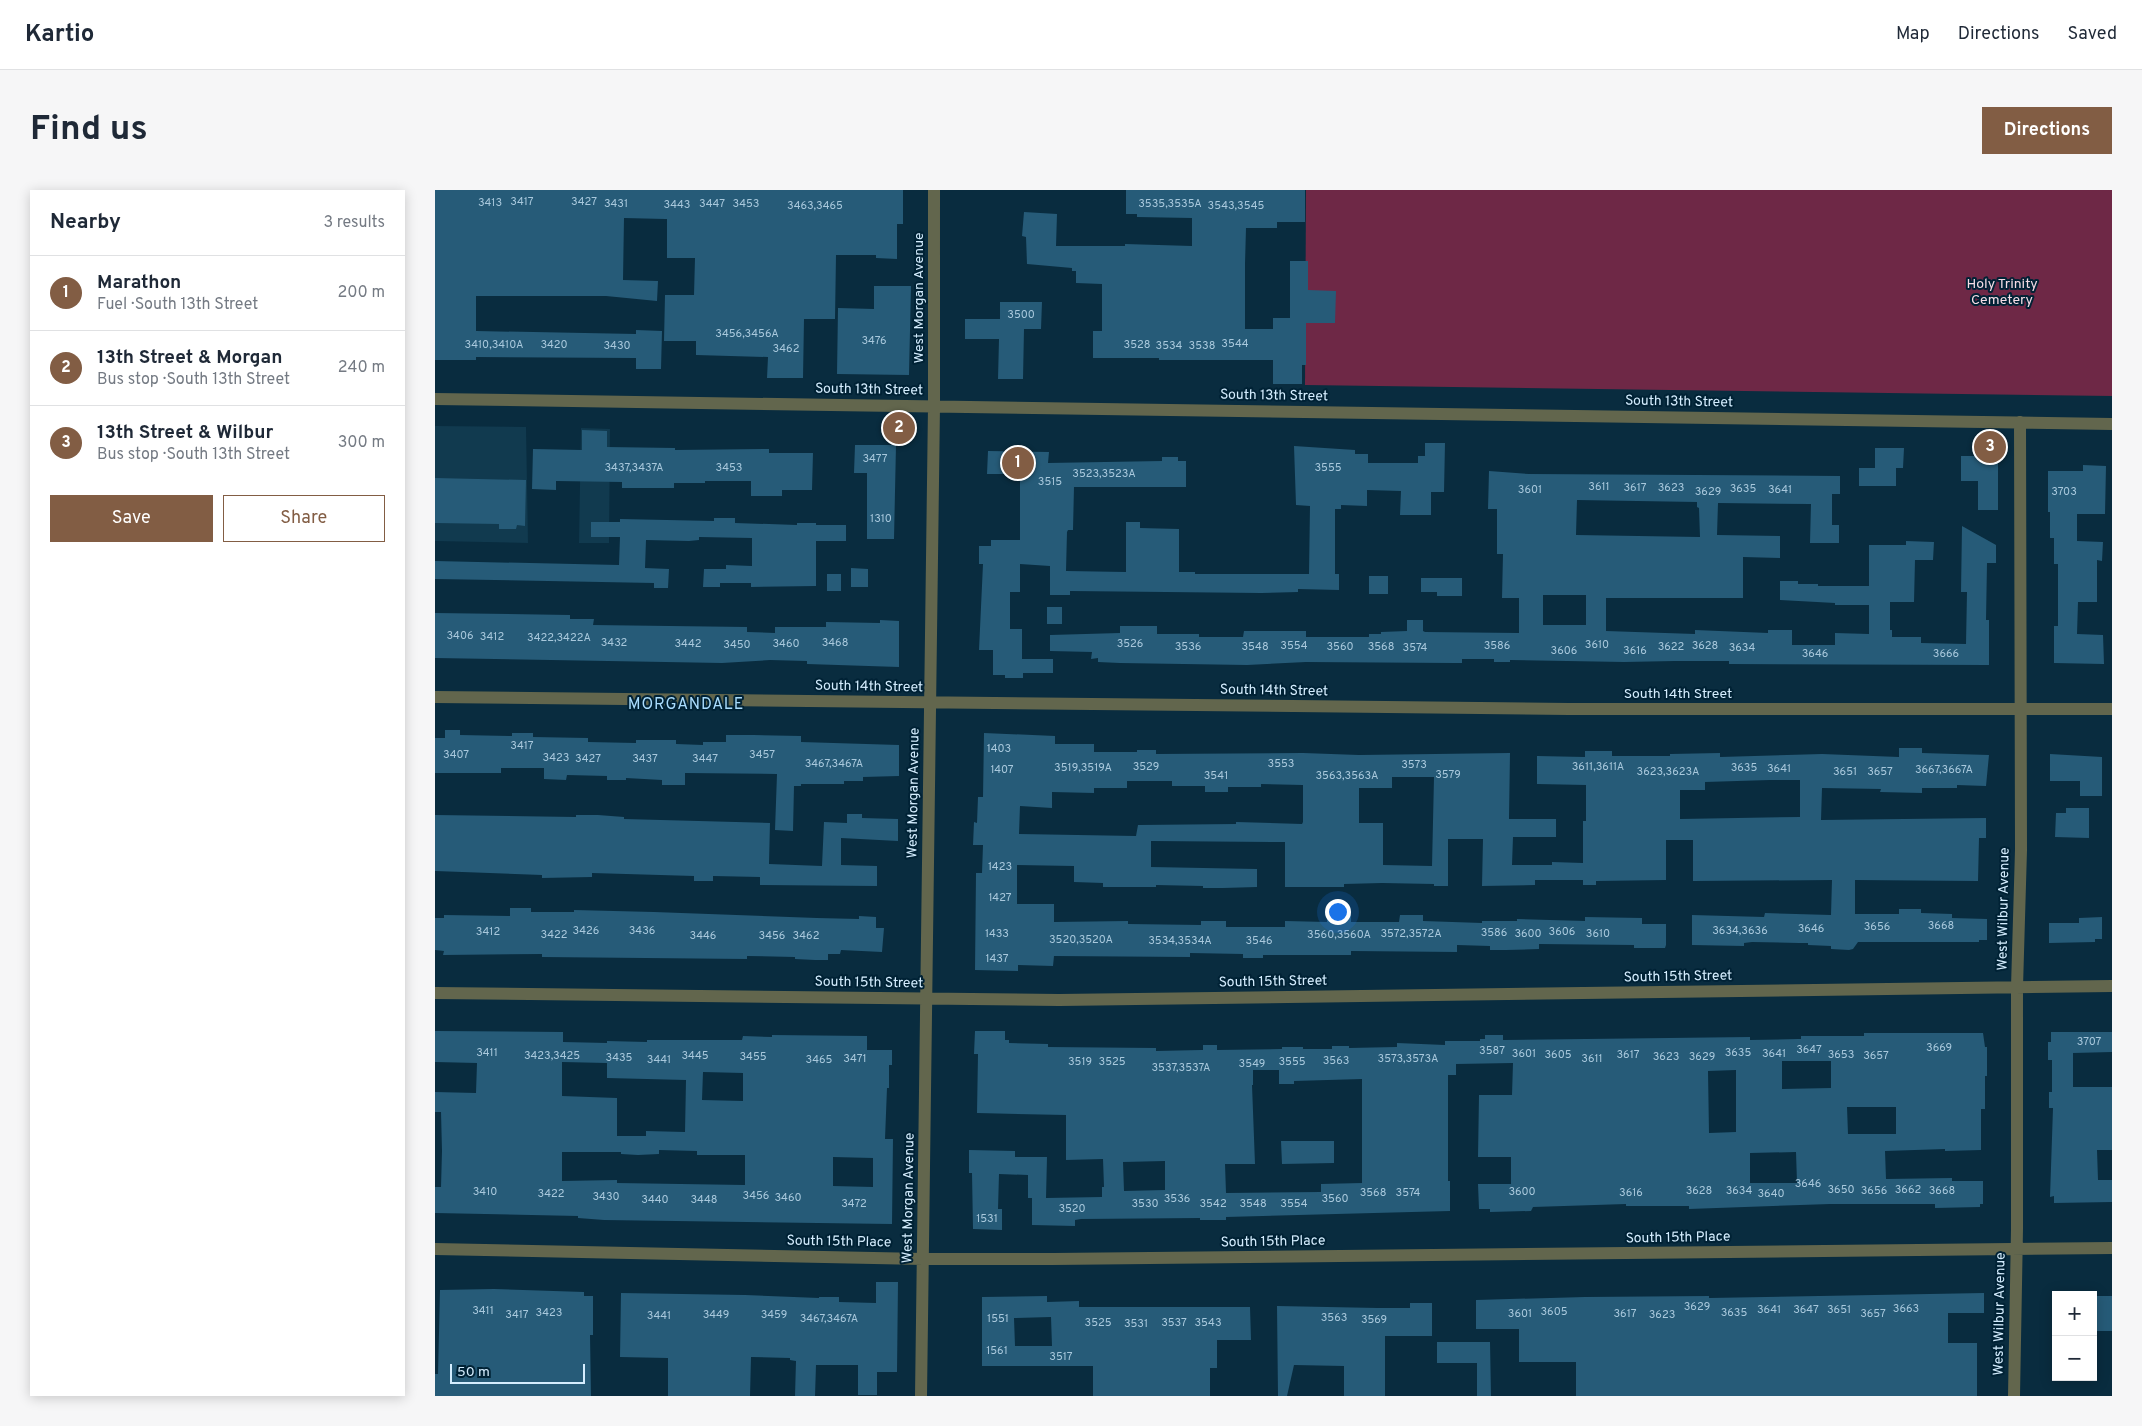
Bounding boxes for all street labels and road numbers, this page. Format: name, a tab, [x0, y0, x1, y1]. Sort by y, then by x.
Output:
street label: West Morgan Avenue	[911, 233, 928, 363]
street label: South 13th Street	[815, 381, 923, 399]
street label: South 13th Street	[1220, 387, 1328, 405]
street label: South 13th Street	[1625, 393, 1733, 411]
street label: South 14th Street	[815, 678, 923, 696]
street label: South 14th Street	[1220, 682, 1328, 700]
street label: South 14th Street	[1624, 686, 1732, 703]
street label: West Morgan Avenue	[904, 727, 924, 859]
street label: West Wilbur Avenue	[1994, 847, 2014, 971]
street label: South 15th Street	[1624, 968, 1732, 986]
street label: South 15th Street	[1219, 973, 1327, 991]
street label: South 15th Street	[815, 974, 923, 992]
street label: West Morgan Avenue	[899, 1132, 919, 1264]
street label: South 15th Place	[1625, 1229, 1731, 1247]
street label: South 15th Place	[786, 1233, 892, 1251]
street label: South 15th Place	[1220, 1233, 1326, 1251]
street label: West Wilbur Avenue	[1990, 1252, 2010, 1376]

